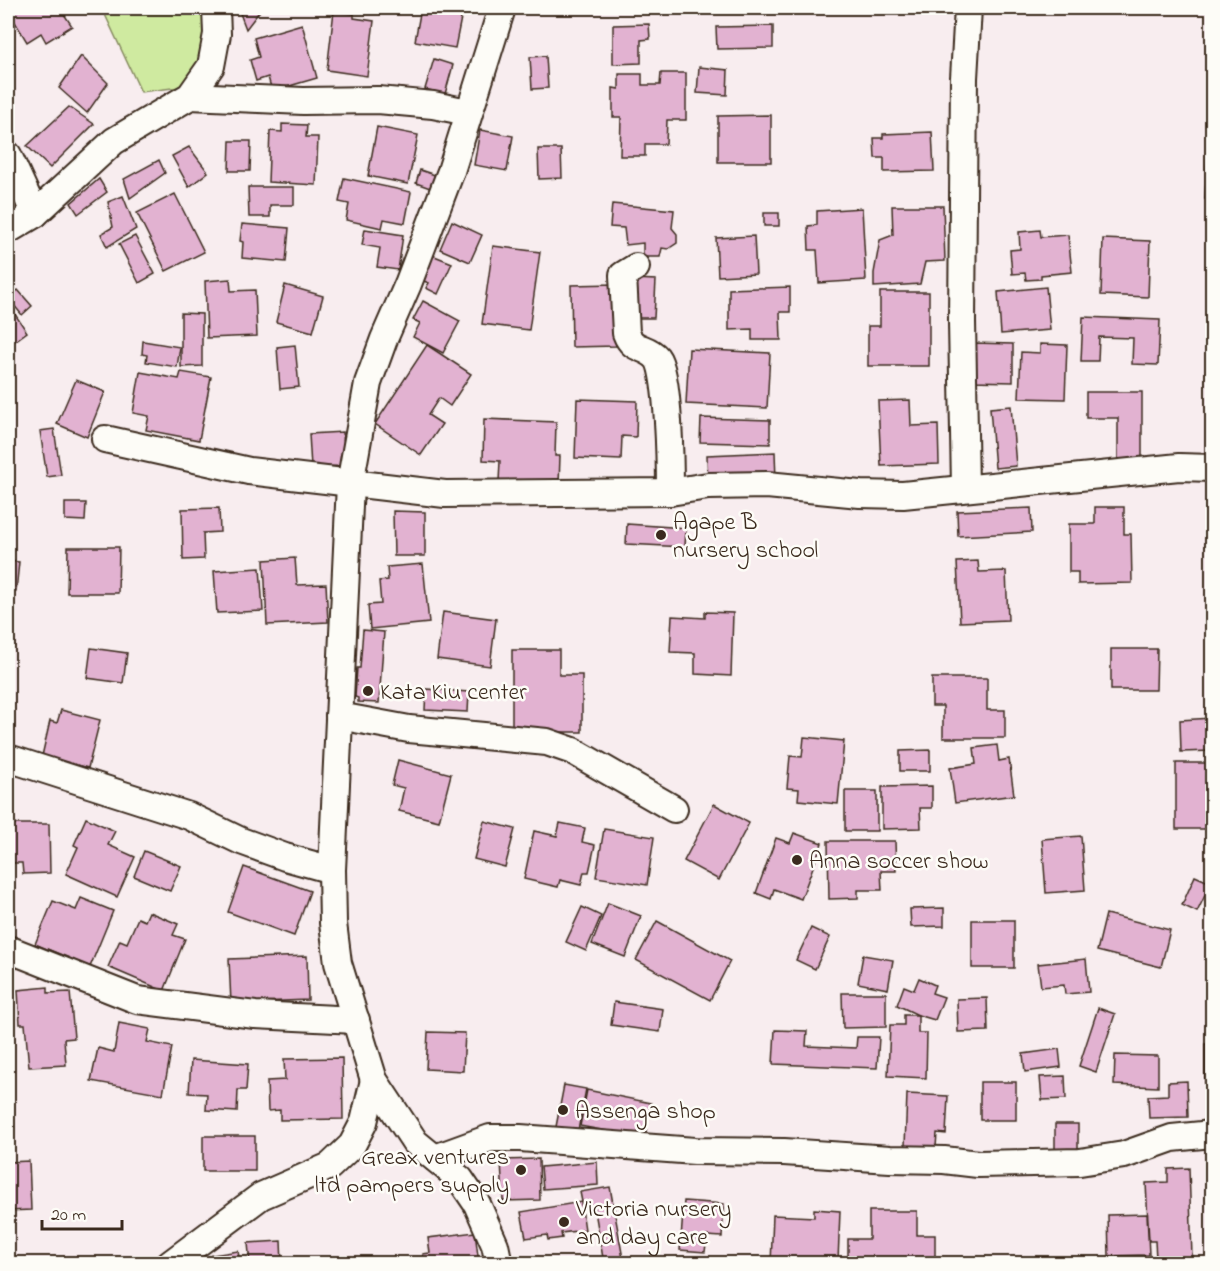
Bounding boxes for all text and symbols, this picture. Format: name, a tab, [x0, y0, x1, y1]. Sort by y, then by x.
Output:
place label: Agape B nursery school	[673, 506, 818, 570]
marker: Agape B nursery school	[654, 528, 668, 542]
place label: Kata Kiu center	[380, 676, 527, 711]
marker: Kata Kiu center	[361, 684, 375, 698]
place label: Anna soccer show	[809, 845, 988, 880]
marker: Anna soccer show	[790, 853, 804, 867]
place label: Assenga shop	[575, 1095, 716, 1130]
marker: Assenga shop	[556, 1103, 570, 1117]
place label: Greax ventures ltd pampers supply	[315, 1141, 509, 1205]
marker: Greax ventures ltd pampers supply	[514, 1163, 528, 1177]
scale bar	[42, 1193, 122, 1231]
place label: Victoria nursery and day care	[575, 1193, 731, 1257]
text: 20 m	[51, 1203, 86, 1229]
marker: Victoria nursery and day care	[557, 1215, 571, 1229]

